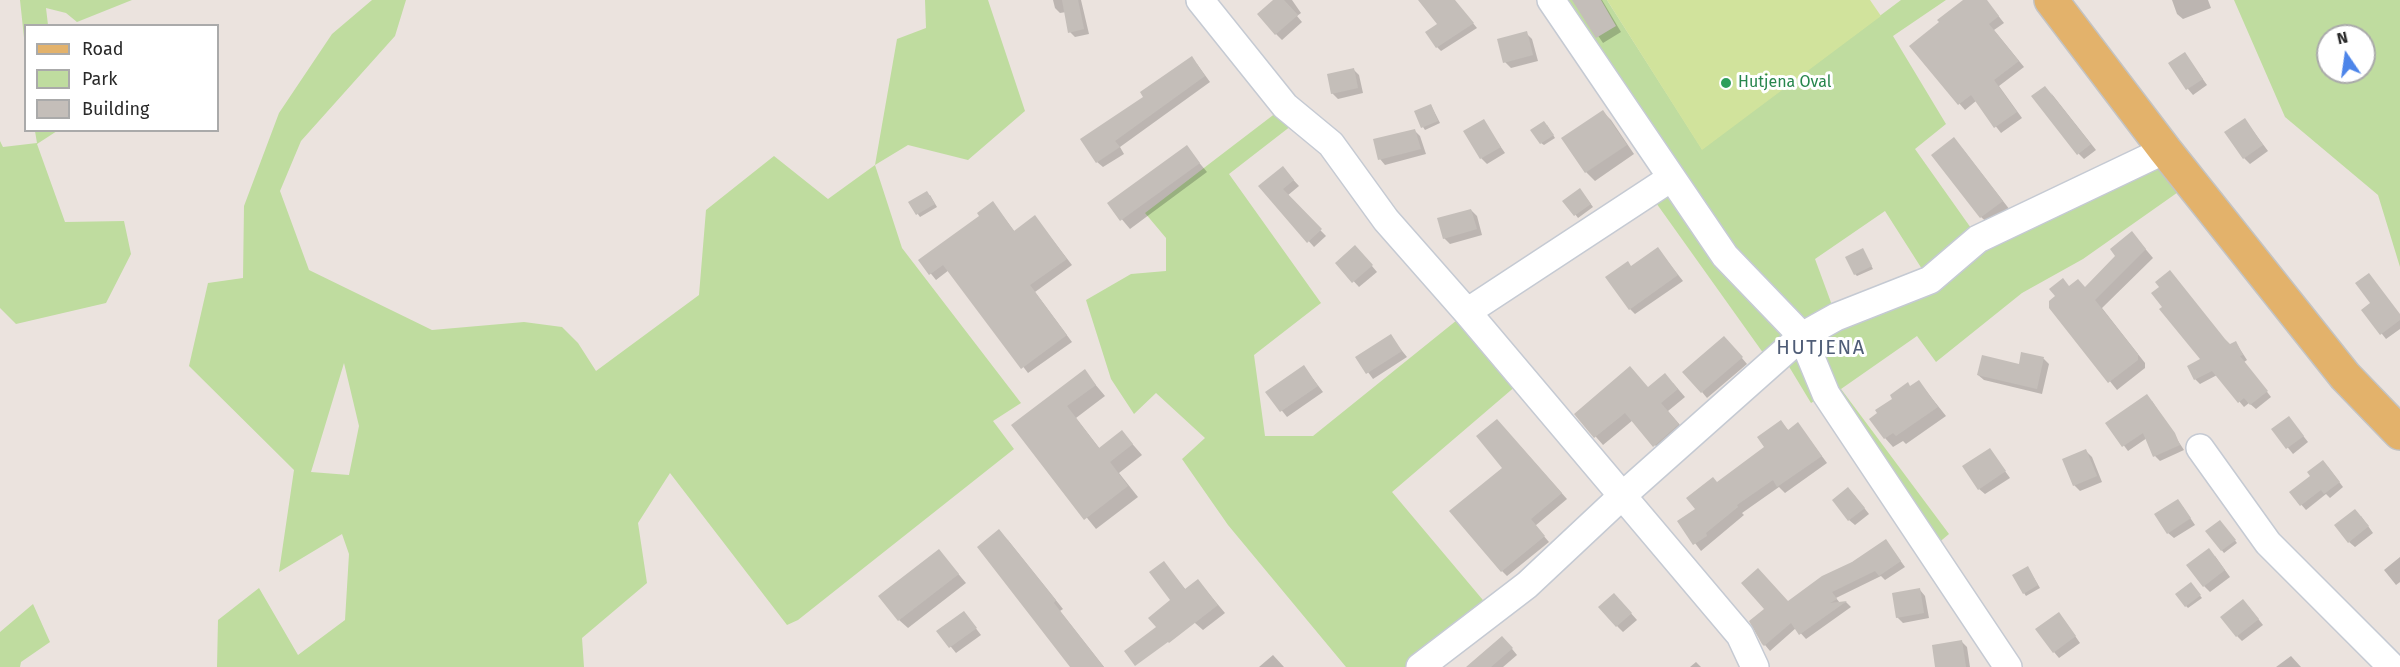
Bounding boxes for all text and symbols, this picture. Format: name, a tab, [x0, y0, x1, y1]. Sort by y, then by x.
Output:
legend	[24, 24, 219, 132]
north arrow	[2316, 24, 2376, 84]
text: N	[2335, 27, 2350, 48]
text: Road	[82, 38, 124, 60]
text: Park	[82, 68, 117, 90]
place label: Hutjena Oval	[1738, 73, 1831, 93]
marker: Hutjena Oval	[1719, 76, 1733, 90]
text: Building	[82, 98, 149, 120]
district label: HUTJENA	[1776, 336, 1866, 360]

